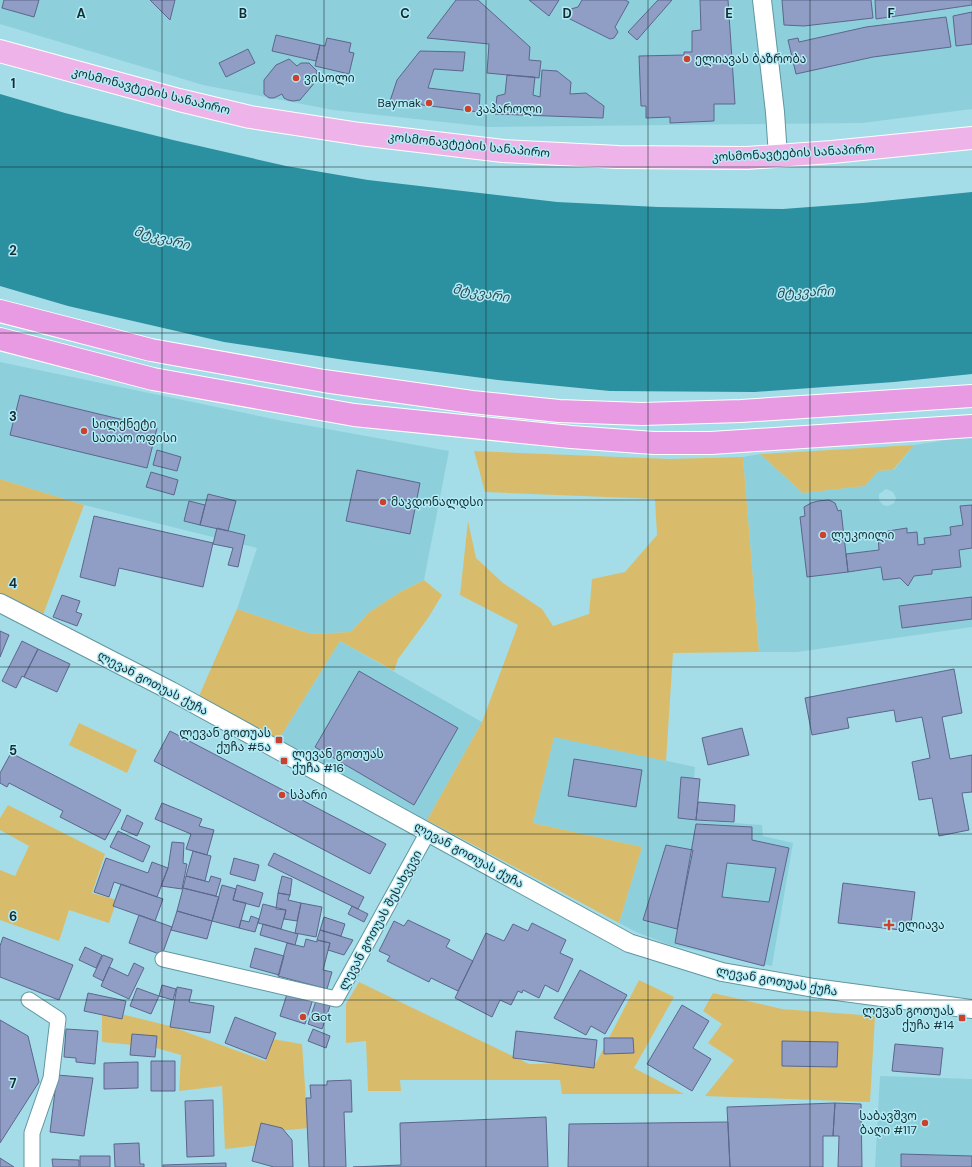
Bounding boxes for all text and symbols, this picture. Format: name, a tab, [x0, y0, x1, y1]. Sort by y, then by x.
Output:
text: A	[76, 5, 86, 22]
text: B	[239, 5, 247, 22]
text: C	[400, 5, 410, 22]
text: D	[562, 5, 572, 22]
text: E	[725, 5, 733, 22]
text: F	[887, 5, 895, 22]
place label: ელიავას ბაზრობა	[695, 51, 806, 67]
marker: ელიავას ბაზრობა	[682, 54, 692, 64]
street label: კოსმონავტების სანაპირო	[70, 64, 232, 118]
place label: ვისოლი	[304, 70, 355, 86]
marker: ვისოლი	[291, 73, 301, 83]
text: 1	[11, 75, 15, 92]
place label: Baymak	[377, 95, 421, 111]
marker: Baymak	[424, 98, 434, 108]
place label: კაპაროლი	[476, 101, 542, 117]
marker: კაპაროლი	[463, 104, 473, 114]
street label: კოსმონავტების სანაპირო	[387, 129, 551, 161]
street label: კოსმონავტების სანაპირო	[711, 141, 875, 165]
water label: მტკვარი	[132, 222, 192, 254]
text: 2	[9, 242, 17, 259]
water label: მტკვარი	[451, 280, 511, 306]
water label: მტკვარი	[776, 282, 835, 302]
text: 3	[9, 408, 17, 425]
place label: სილქნეტი სათაო ოფისი	[92, 416, 177, 446]
marker: სილქნეტი სათაო ოფისი	[79, 426, 89, 436]
place label: მაკდონალდსი	[391, 494, 484, 510]
marker: მაკდონალდსი	[378, 497, 388, 507]
place label: ლუკოილი	[831, 527, 895, 543]
marker: ლუკოილი	[818, 530, 828, 540]
text: 4	[9, 575, 17, 592]
street label: ლევან გოთუას ქუჩა	[95, 647, 211, 719]
place label: ლევან გოთუას ქუჩა #5ა	[179, 725, 271, 755]
marker: ლევან გოთუას ქუჩა #5ა	[274, 735, 284, 745]
text: 5	[9, 742, 17, 759]
place label: ლევან გოთუას ქუჩა #16	[292, 746, 384, 776]
marker: ლევან გოთუას ქუჩა #16	[279, 756, 289, 766]
place label: სპარი	[290, 787, 327, 803]
marker: სპარი	[277, 790, 287, 800]
street label: ლევან გოთუას ქუჩა	[411, 818, 527, 892]
street label: ლევან გოთუას შესახვევი	[335, 847, 425, 993]
text: 6	[9, 908, 17, 925]
place label: ელიავა	[898, 917, 945, 933]
marker: ელიავა	[883, 919, 895, 931]
street label: ლევან გოთუას ქუჩა	[715, 962, 839, 1000]
place label: ლევან გოთუას ქუჩა #14	[862, 1003, 954, 1033]
place label: Got	[311, 1009, 332, 1025]
marker: Got	[298, 1012, 308, 1022]
marker: ლევან გოთუას ქუჩა #14	[957, 1013, 967, 1023]
text: 7	[10, 1075, 17, 1092]
place label: საბავშვო ბაღი #117	[859, 1108, 917, 1138]
marker: საბავშვო ბაღი #117	[920, 1118, 930, 1128]

